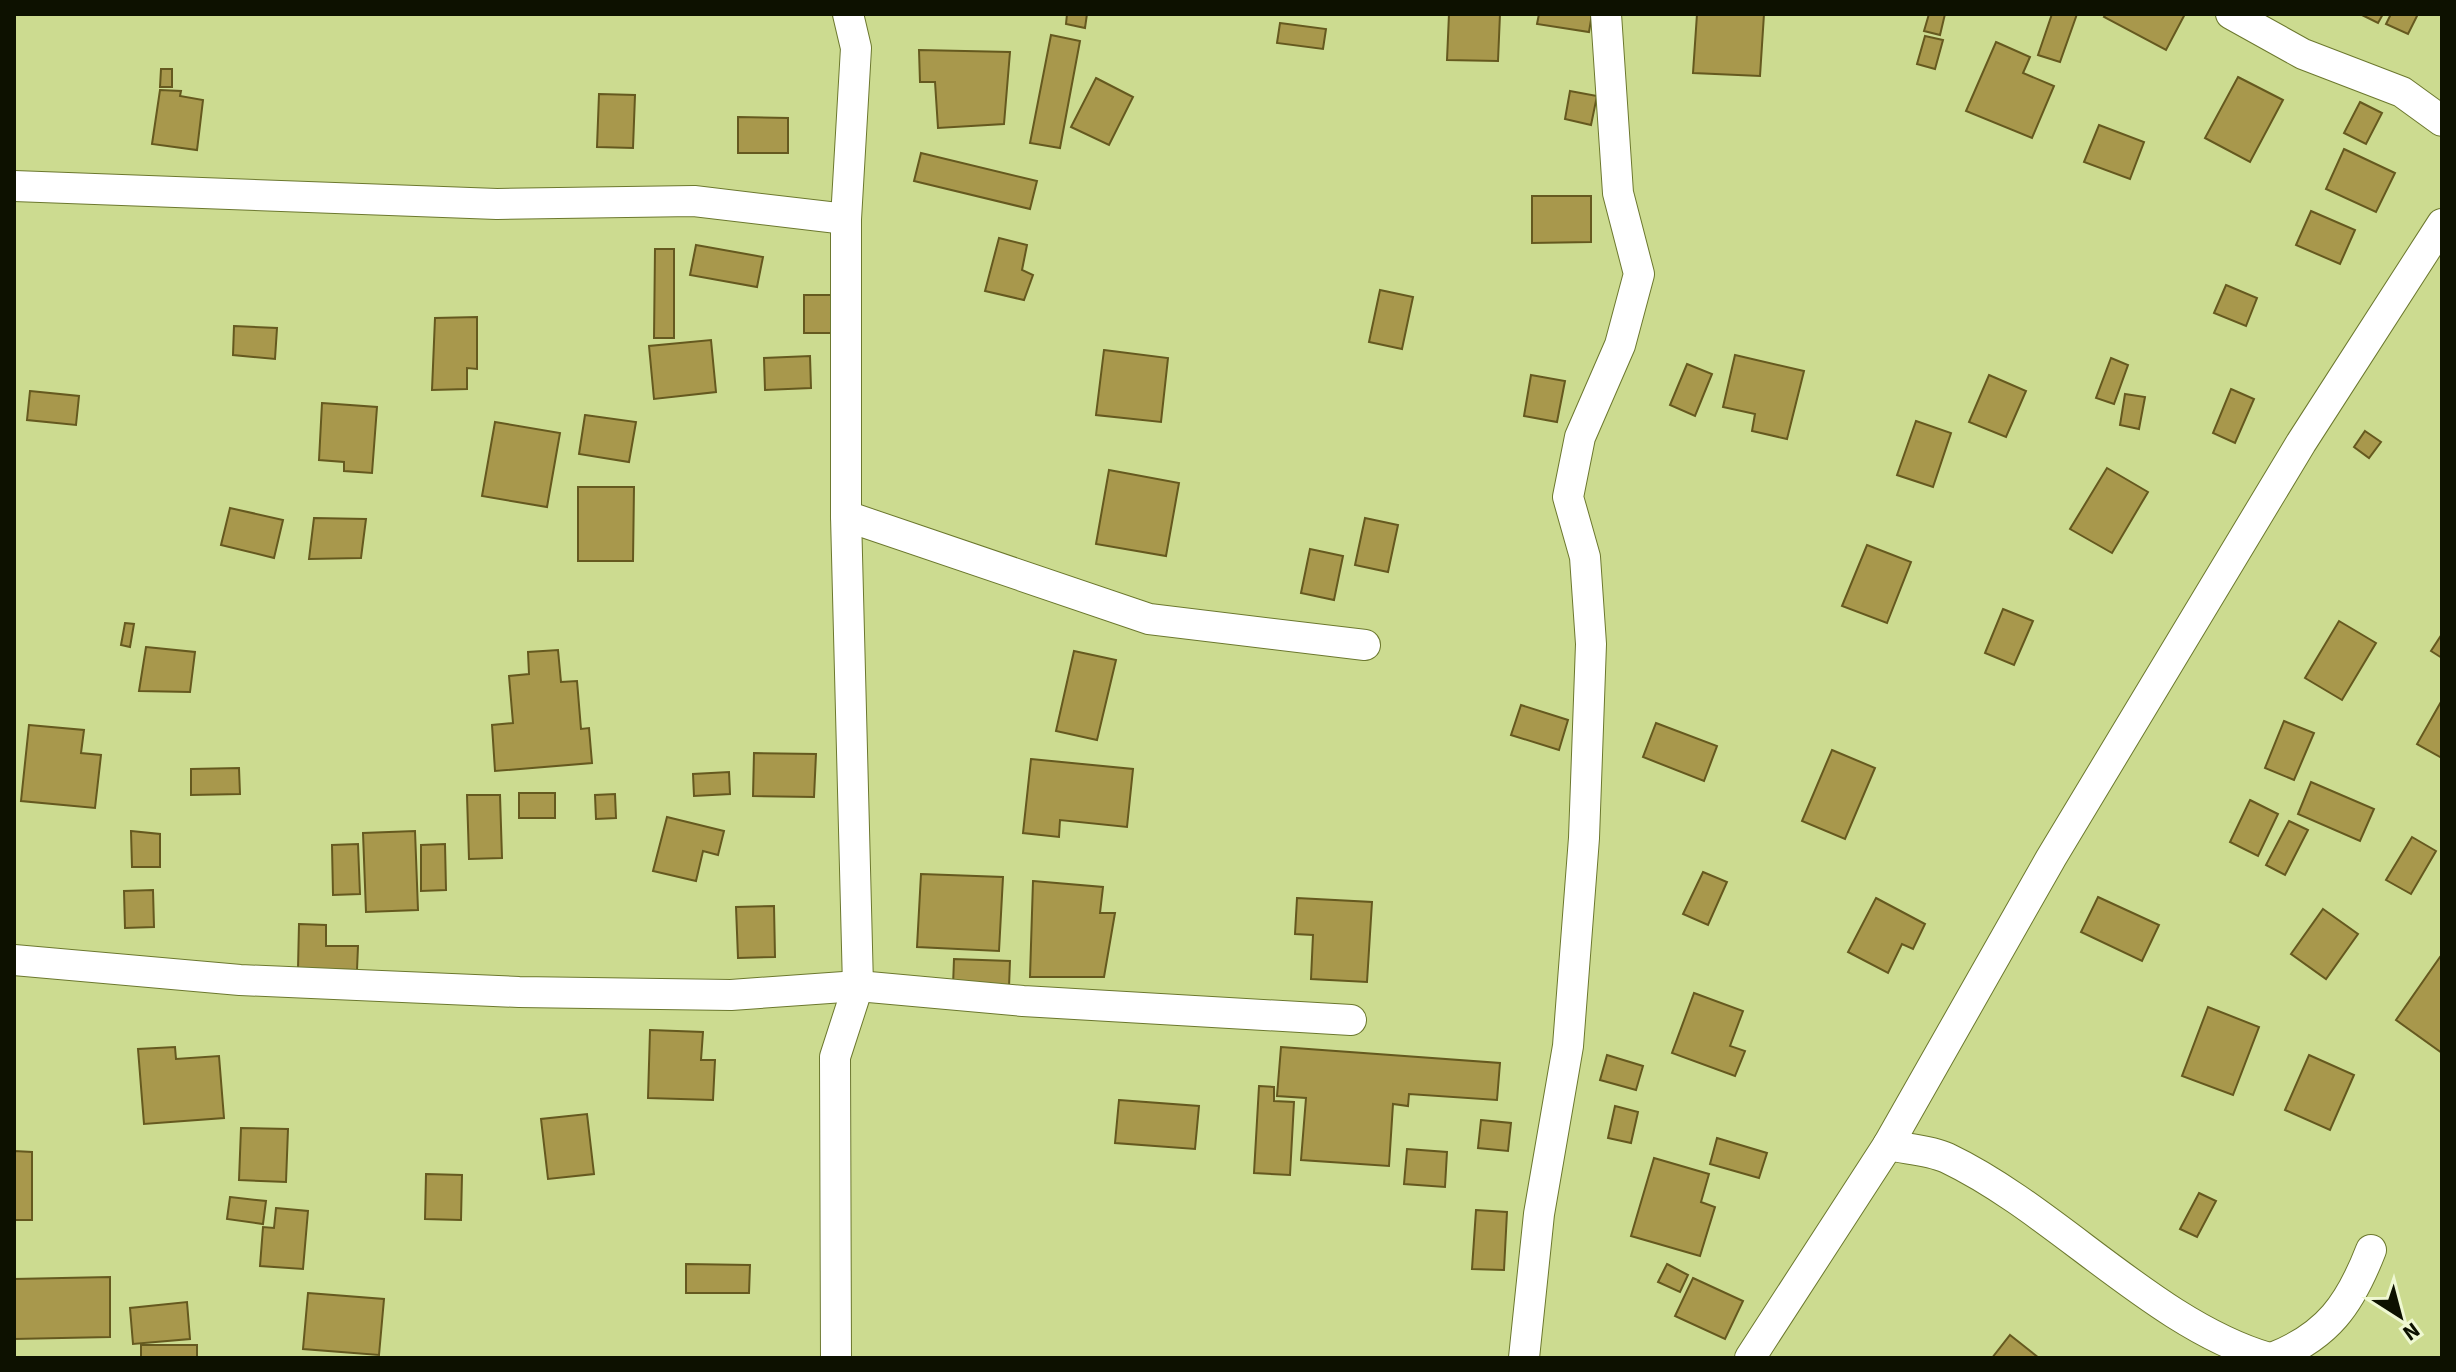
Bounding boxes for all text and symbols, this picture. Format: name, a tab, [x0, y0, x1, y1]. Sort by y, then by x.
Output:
north arrow	[2360, 1276, 2440, 1356]
text: N	[2396, 1314, 2426, 1349]

